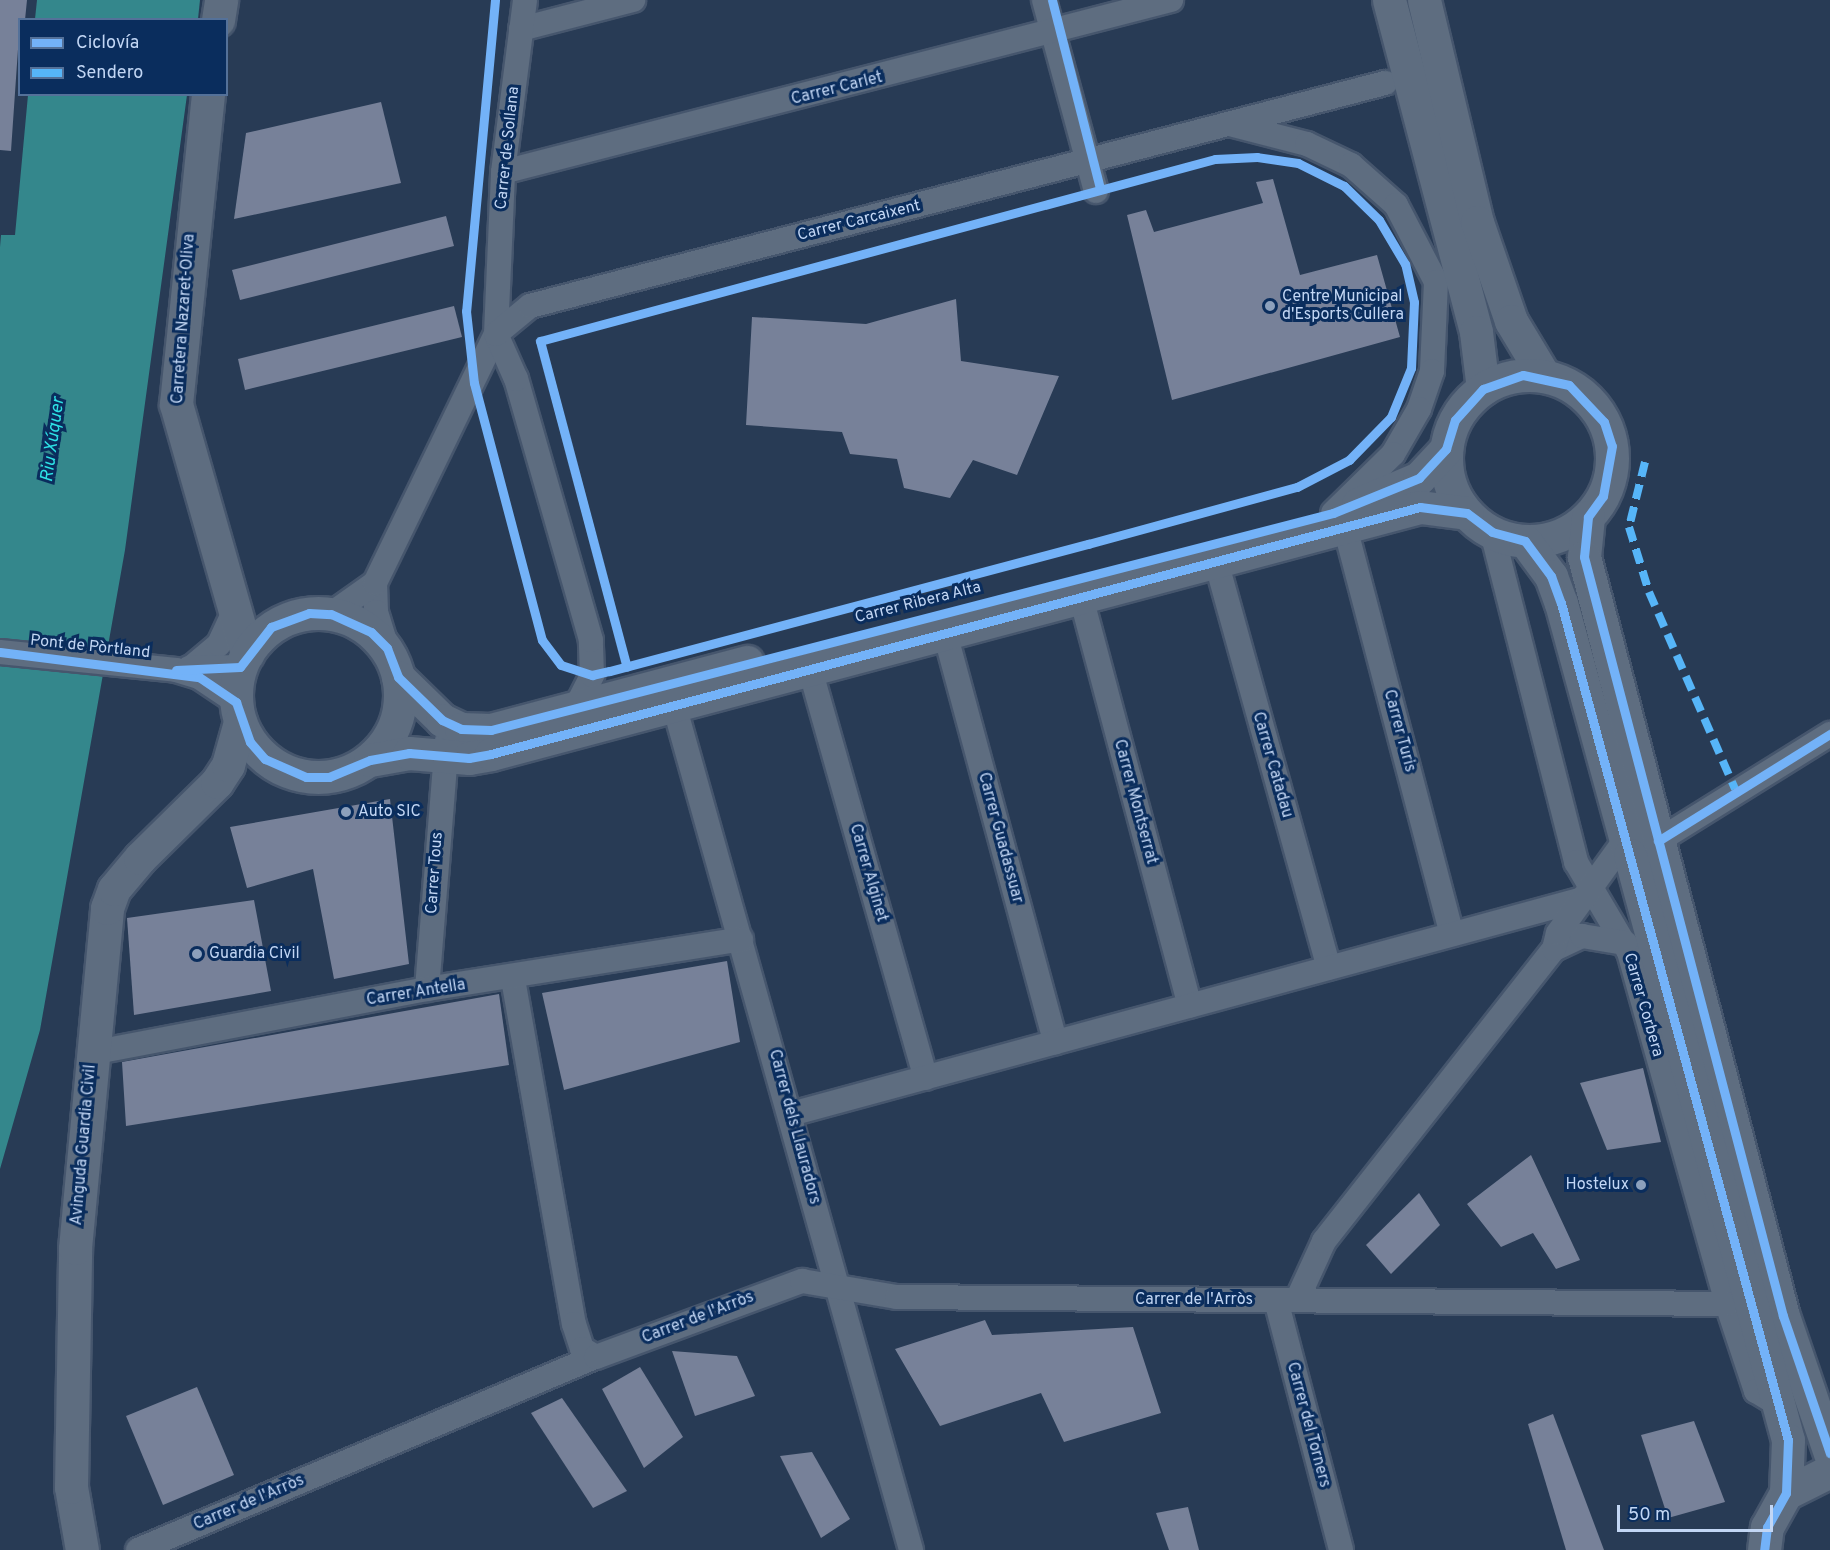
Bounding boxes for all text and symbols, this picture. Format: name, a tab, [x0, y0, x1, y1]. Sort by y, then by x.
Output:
legend	[18, 18, 228, 96]
text: Ciclovía	[76, 32, 139, 55]
text: Sendero	[76, 62, 143, 85]
street label: Carrer Carlet	[789, 68, 885, 110]
street label: Carrer de Sollana	[492, 85, 524, 211]
street label: Carrer Carcaixent	[795, 196, 923, 246]
street label: Carretera Nazaret-Oliva	[168, 233, 200, 405]
place label: Centre Municipal d'Esports Cullera	[1282, 287, 1404, 325]
marker: Centre Municipal d'Esports Cullera	[1263, 299, 1277, 313]
water label: Riu Xúquer	[37, 396, 71, 484]
street label: Carrer Ribera Alta	[853, 578, 983, 628]
street label: Pont de Pòrtland	[29, 631, 151, 663]
street label: Carrer Turis	[1379, 687, 1419, 775]
street label: Carrer Catadau	[1248, 710, 1296, 820]
street label: Carrer Montserrat	[1109, 737, 1161, 867]
street label: Carrer Guadassuar	[973, 770, 1027, 906]
place label: Auto SIC	[358, 802, 421, 822]
marker: Auto SIC	[339, 805, 353, 819]
street label: Carrer Alginet	[845, 822, 891, 924]
street label: Carrer Tous	[423, 831, 447, 915]
place label: Guardia Civil	[209, 944, 300, 964]
marker: Guardia Civil	[190, 947, 204, 961]
street label: Carrer Corbera	[1619, 951, 1667, 1059]
street label: Carrer Antella	[365, 976, 467, 1010]
street label: Carrer dels Llauradors	[764, 1048, 824, 1206]
street label: Avinguda Guardia Civil	[67, 1064, 101, 1226]
place label: Hostelux	[1566, 1175, 1629, 1195]
marker: Hostelux	[1634, 1178, 1648, 1192]
street label: Carrer de l'Arròs	[639, 1288, 757, 1348]
street label: Carrer de l'Arròs	[1135, 1290, 1253, 1310]
street label: Carrer del Torners	[1282, 1360, 1334, 1490]
street label: Carrer de l'Arròs	[191, 1471, 307, 1535]
scale bar	[1620, 1493, 1776, 1531]
text: 50 m	[1628, 1504, 1670, 1527]

